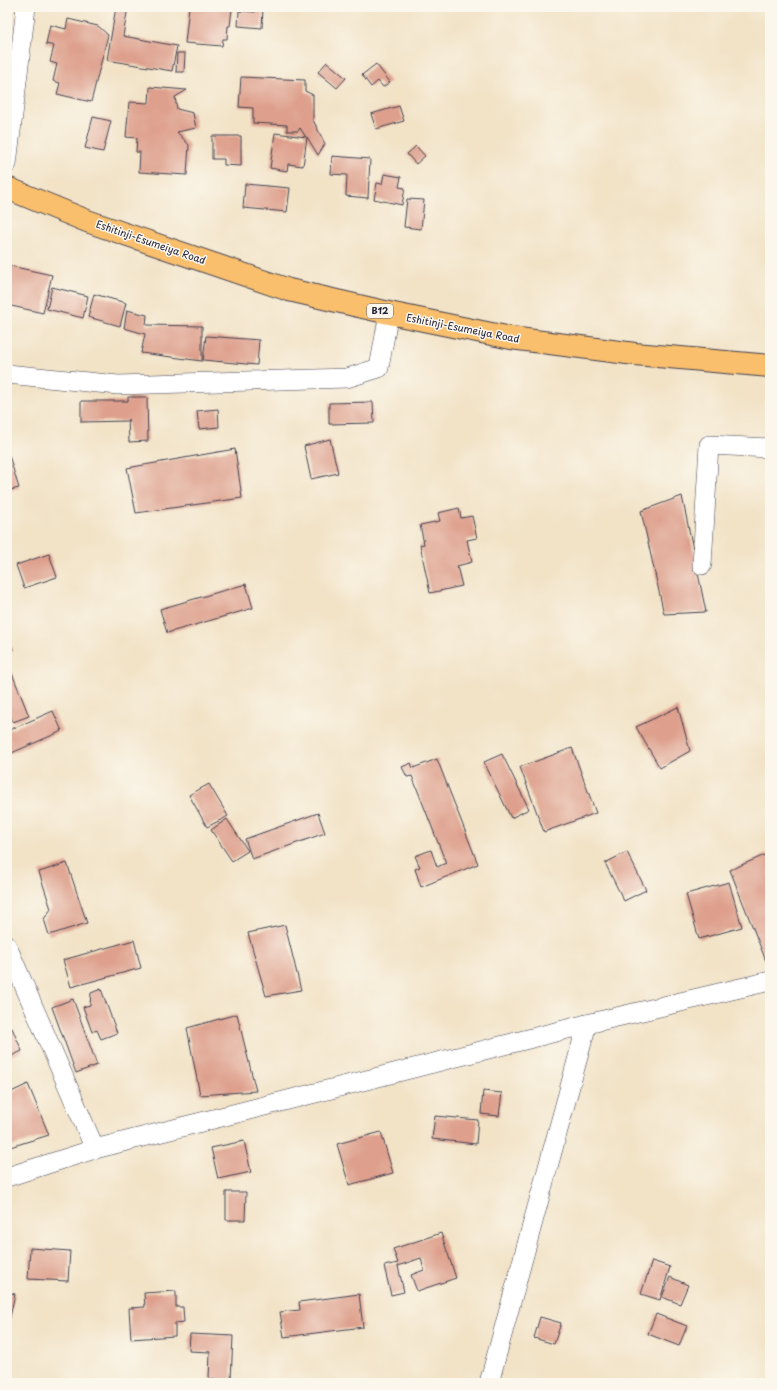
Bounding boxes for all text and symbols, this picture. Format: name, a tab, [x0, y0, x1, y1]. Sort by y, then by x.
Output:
street label: Eshitinji-Esumeiya Road	[94, 216, 208, 268]
road number: B12	[367, 304, 393, 318]
street label: Eshitinji-Esumeiya Road	[405, 309, 521, 347]

